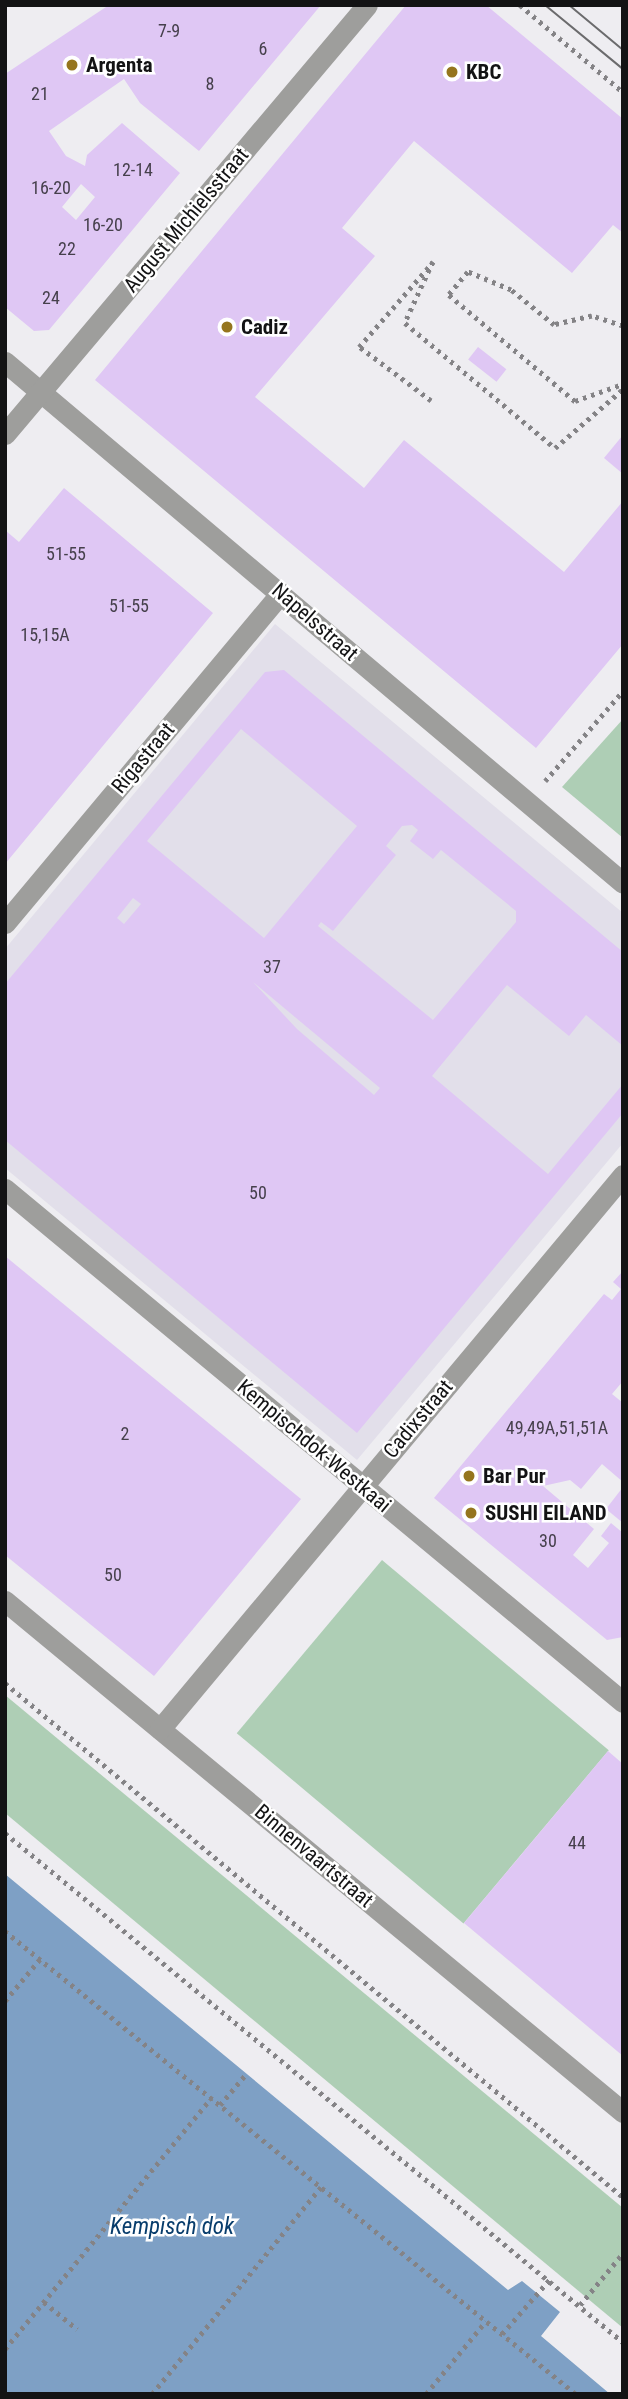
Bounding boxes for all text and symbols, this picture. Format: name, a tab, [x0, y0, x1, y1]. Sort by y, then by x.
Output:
house number: 7-9	[158, 20, 180, 42]
house number: 6	[259, 38, 267, 60]
place label: Argenta	[86, 52, 153, 78]
marker: Argenta	[64, 57, 80, 73]
place label: KBC	[466, 59, 501, 85]
marker: KBC	[444, 64, 460, 80]
house number: 8	[206, 73, 214, 95]
house number: 21	[31, 83, 49, 105]
street label: August Michielsstraat	[118, 143, 254, 297]
house number: 12-14	[113, 159, 153, 181]
house number: 16-20	[31, 177, 71, 199]
house number: 16-20	[83, 214, 123, 236]
house number: 22	[58, 238, 76, 260]
house number: 24	[42, 287, 60, 309]
place label: Cadiz	[241, 314, 288, 340]
marker: Cadiz	[219, 319, 235, 335]
house number: 51-55	[46, 543, 86, 565]
street label: Napelsstraat	[267, 578, 363, 666]
house number: 51-55	[109, 595, 149, 617]
house number: 15,15A	[20, 624, 70, 646]
street label: Rigastraat	[106, 718, 180, 798]
house number: 37	[263, 956, 281, 978]
house number: 50	[249, 1182, 267, 1204]
street label: Kempischdok-Westkaai	[232, 1374, 396, 1518]
street label: Cadixstraat	[378, 1375, 458, 1463]
house number: 49,49A,51,51A	[506, 1417, 608, 1439]
house number: 2	[121, 1423, 129, 1445]
place label: Bar Pur	[483, 1463, 546, 1489]
marker: Bar Pur	[461, 1468, 477, 1484]
place label: SUSHI EILAND	[485, 1500, 607, 1526]
marker: SUSHI EILAND	[463, 1505, 479, 1521]
house number: 30	[539, 1530, 557, 1552]
house number: 50	[104, 1564, 122, 1586]
street label: Binnenvaartstraat	[250, 1799, 378, 1913]
house number: 44	[568, 1832, 586, 1854]
water label: Kempisch dok	[110, 2213, 234, 2241]

